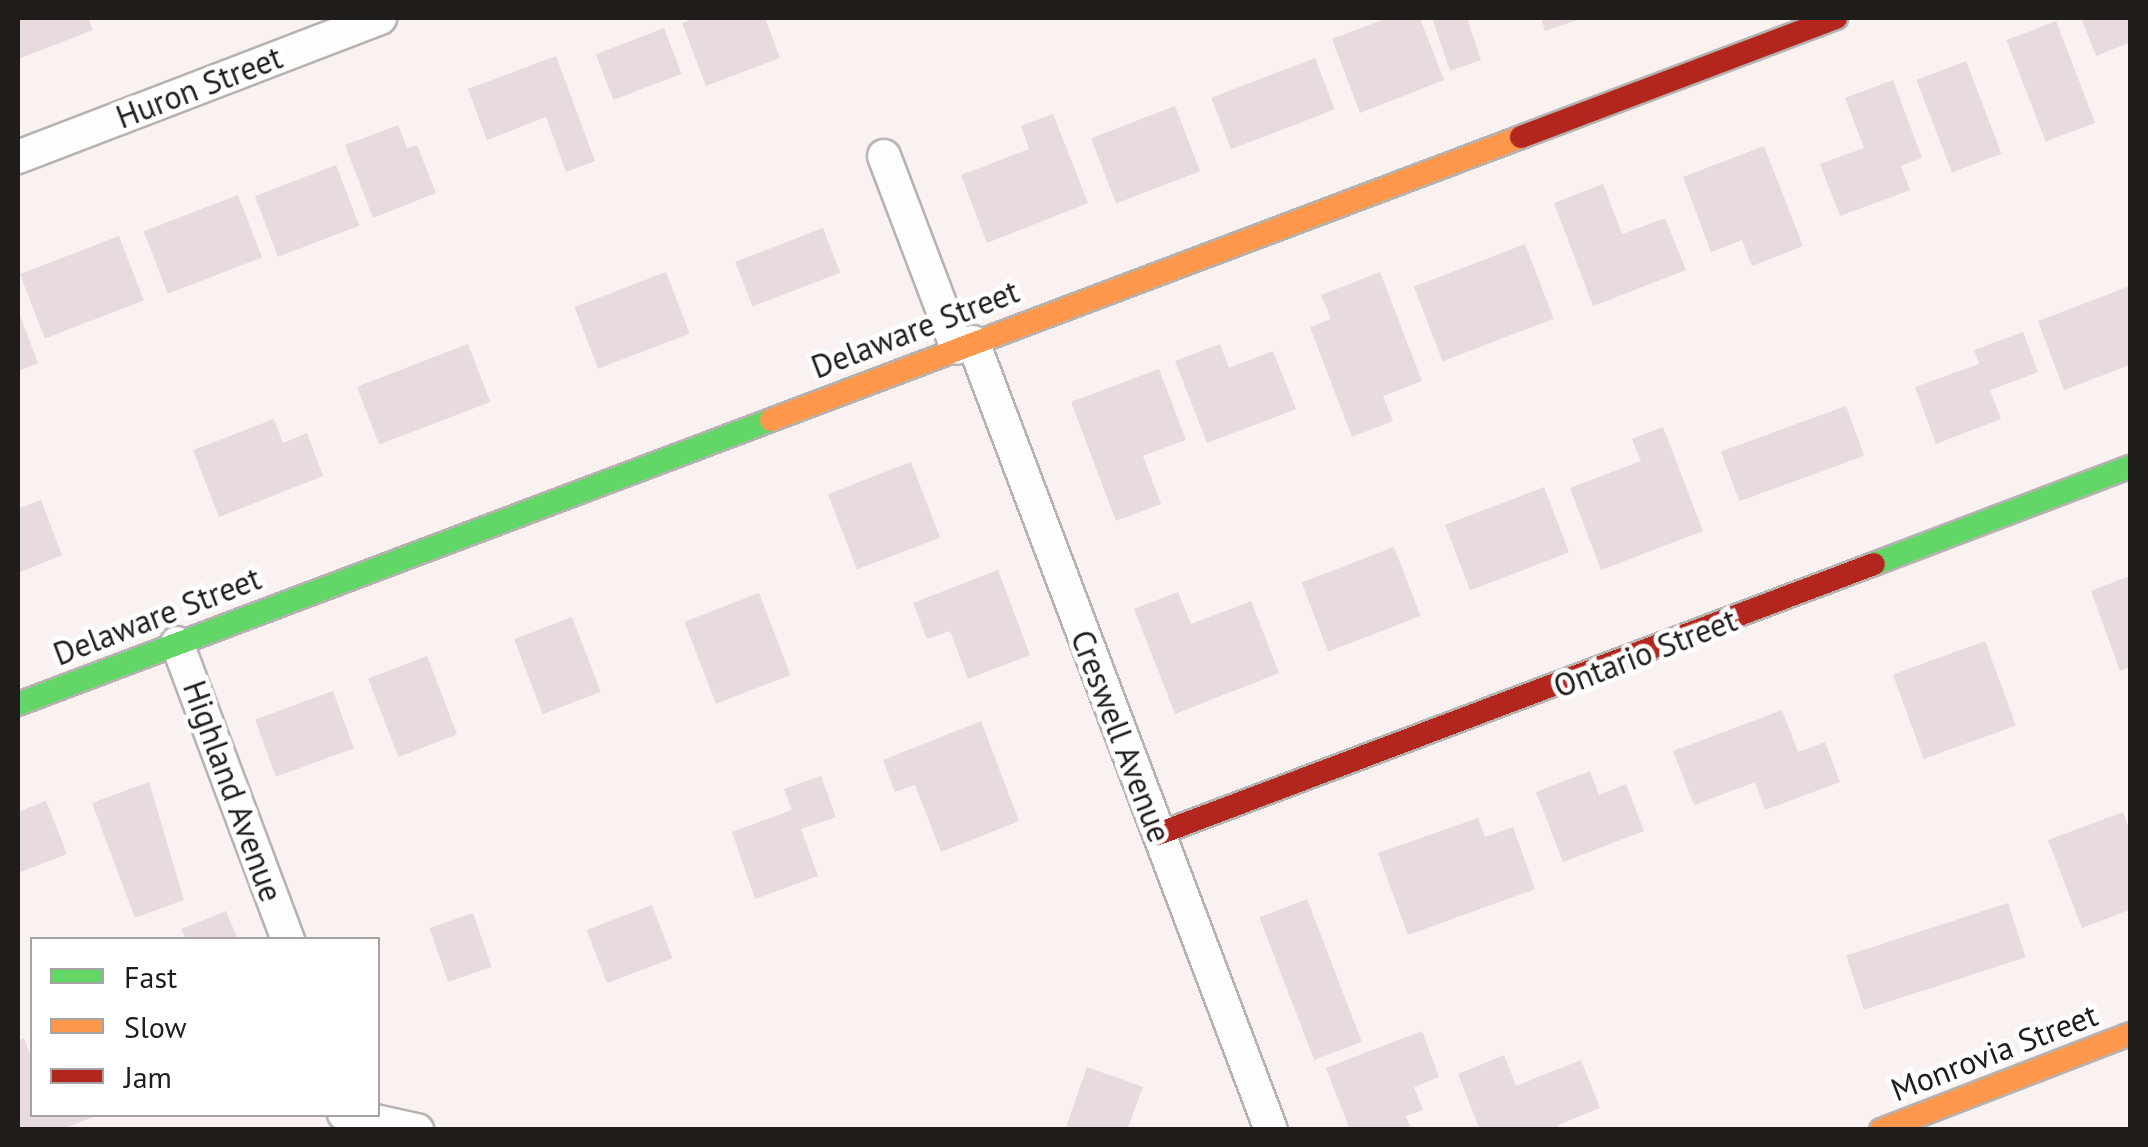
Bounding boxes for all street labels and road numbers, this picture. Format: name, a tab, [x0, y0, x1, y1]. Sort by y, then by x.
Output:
street label: Huron Street	[111, 38, 287, 136]
street label: Delaware Street	[806, 272, 1024, 386]
street label: Delaware Street	[48, 559, 266, 673]
street label: Ontario Street	[1548, 600, 1742, 706]
street label: Creswell Avenue	[1063, 624, 1179, 848]
street label: Highland Avenue	[175, 675, 291, 907]
street label: Monrovia Street	[1885, 995, 2103, 1109]

